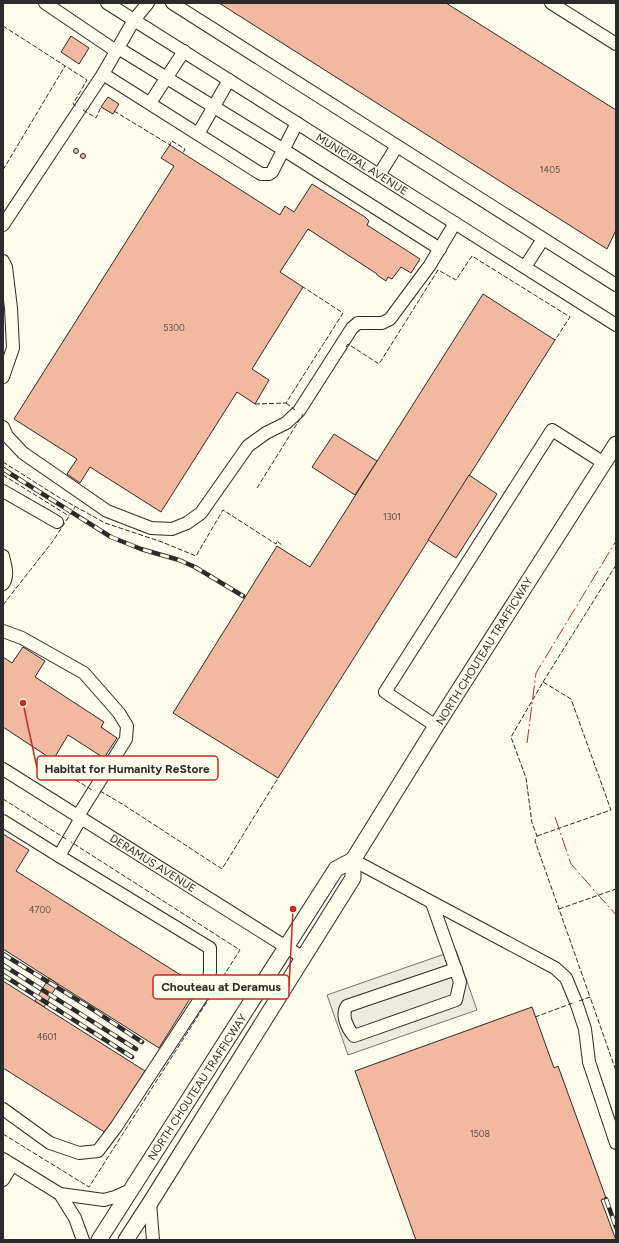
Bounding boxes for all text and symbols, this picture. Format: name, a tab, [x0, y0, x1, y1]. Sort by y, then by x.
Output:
street label: MUNICIPAL AVENUE	[313, 131, 410, 198]
house number: 1405	[540, 164, 560, 175]
house number: 5300	[163, 322, 185, 333]
house number: 1301	[383, 511, 401, 522]
street label: NORTH CHOUTEAU TRAFFICWAY	[434, 575, 536, 727]
callout: Habitat for Humanity ReStore	[37, 756, 218, 780]
text: Habitat for Humanity ReStore	[44, 762, 210, 776]
street label: DERAMUS AVENUE	[107, 832, 198, 895]
house number: 4700	[29, 904, 51, 915]
callout: Chouteau at Deramus	[153, 975, 289, 999]
text: Chouteau at Deramus	[161, 980, 281, 994]
street label: NORTH CHOUTEAU TRAFFICWAY	[145, 1012, 250, 1163]
house number: 4601	[37, 1031, 57, 1042]
house number: 1508	[470, 1128, 491, 1139]

